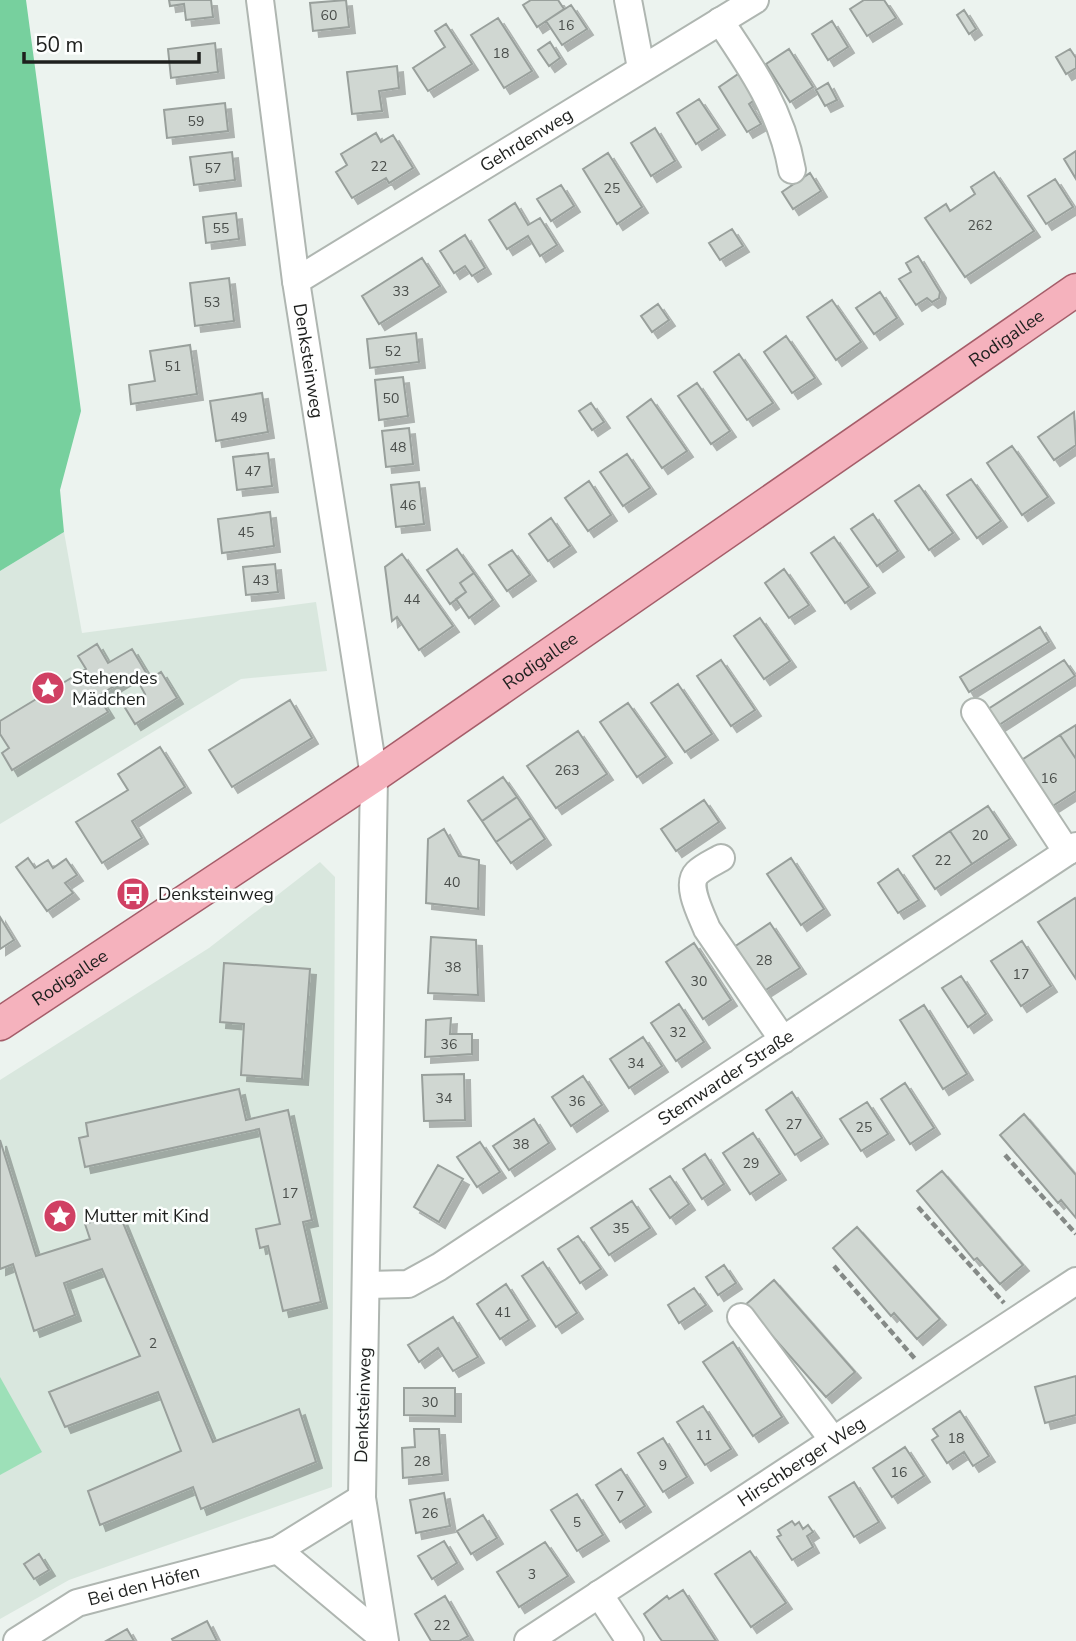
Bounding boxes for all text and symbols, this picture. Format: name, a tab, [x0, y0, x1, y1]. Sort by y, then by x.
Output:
house number: 60	[321, 6, 337, 25]
house number: 16	[558, 16, 574, 35]
scale bar	[24, 21, 200, 65]
text: 50 m	[35, 31, 84, 59]
house number: 18	[493, 44, 509, 63]
street label: Gehrdenweg	[475, 102, 577, 178]
house number: 59	[188, 112, 204, 131]
house number: 22	[371, 157, 387, 176]
house number: 57	[205, 159, 221, 178]
house number: 25	[604, 179, 620, 198]
house number: 262	[967, 216, 993, 235]
house number: 55	[213, 219, 229, 238]
house number: 33	[393, 282, 409, 301]
house number: 53	[204, 293, 220, 312]
street label: Denksteinweg	[288, 302, 329, 420]
street label: Rodigallee	[964, 304, 1049, 373]
house number: 52	[385, 342, 401, 361]
house number: 51	[165, 357, 181, 376]
house number: 50	[383, 389, 399, 408]
house number: 49	[231, 408, 247, 427]
house number: 48	[390, 438, 406, 457]
house number: 47	[245, 462, 261, 481]
house number: 46	[400, 496, 416, 515]
house number: 45	[238, 523, 254, 542]
house number: 43	[253, 571, 269, 590]
house number: 44	[404, 590, 420, 609]
street label: Rodigallee	[498, 626, 583, 695]
place label: Stehendes Mädchen	[72, 666, 158, 711]
place icon: Stehendes Mädchen	[29, 669, 67, 707]
house number: 263	[554, 761, 580, 780]
house number: 16	[1041, 769, 1057, 788]
house number: 20	[972, 826, 988, 845]
house number: 22	[935, 851, 951, 870]
house number: 40	[444, 873, 460, 892]
bus stop icon: Denksteinweg	[114, 875, 152, 913]
place label: Denksteinweg	[158, 882, 274, 906]
street label: Rodigallee	[27, 944, 113, 1011]
house number: 28	[756, 951, 772, 970]
house number: 38	[445, 958, 461, 977]
house number: 17	[1013, 965, 1029, 984]
house number: 30	[691, 972, 707, 991]
house number: 32	[670, 1023, 686, 1042]
street label: Stemwarder Straße	[653, 1024, 798, 1131]
house number: 36	[441, 1035, 457, 1054]
house number: 34	[628, 1054, 644, 1073]
house number: 34	[436, 1089, 452, 1108]
house number: 36	[569, 1092, 585, 1111]
house number: 27	[786, 1115, 802, 1134]
house number: 25	[856, 1118, 872, 1137]
house number: 38	[513, 1135, 529, 1154]
house number: 29	[743, 1154, 759, 1173]
house number: 17	[282, 1184, 298, 1203]
place icon: Mutter mit Kind	[41, 1197, 79, 1235]
place label: Mutter mit Kind	[84, 1204, 209, 1228]
house number: 35	[613, 1219, 629, 1238]
house number: 41	[495, 1303, 511, 1322]
house number: 2	[149, 1334, 157, 1353]
street label: Denksteinweg	[349, 1347, 377, 1463]
house number: 30	[422, 1393, 438, 1412]
street label: Hirschberger Weg	[733, 1411, 870, 1512]
house number: 11	[696, 1426, 712, 1445]
house number: 18	[948, 1429, 964, 1448]
house number: 28	[414, 1452, 430, 1471]
house number: 9	[659, 1456, 667, 1475]
house number: 16	[891, 1463, 907, 1482]
house number: 7	[616, 1487, 624, 1506]
house number: 26	[422, 1504, 438, 1523]
house number: 5	[573, 1513, 581, 1532]
street label: Bei den Höfen	[85, 1559, 202, 1612]
house number: 3	[528, 1565, 536, 1584]
house number: 22	[434, 1616, 450, 1635]

